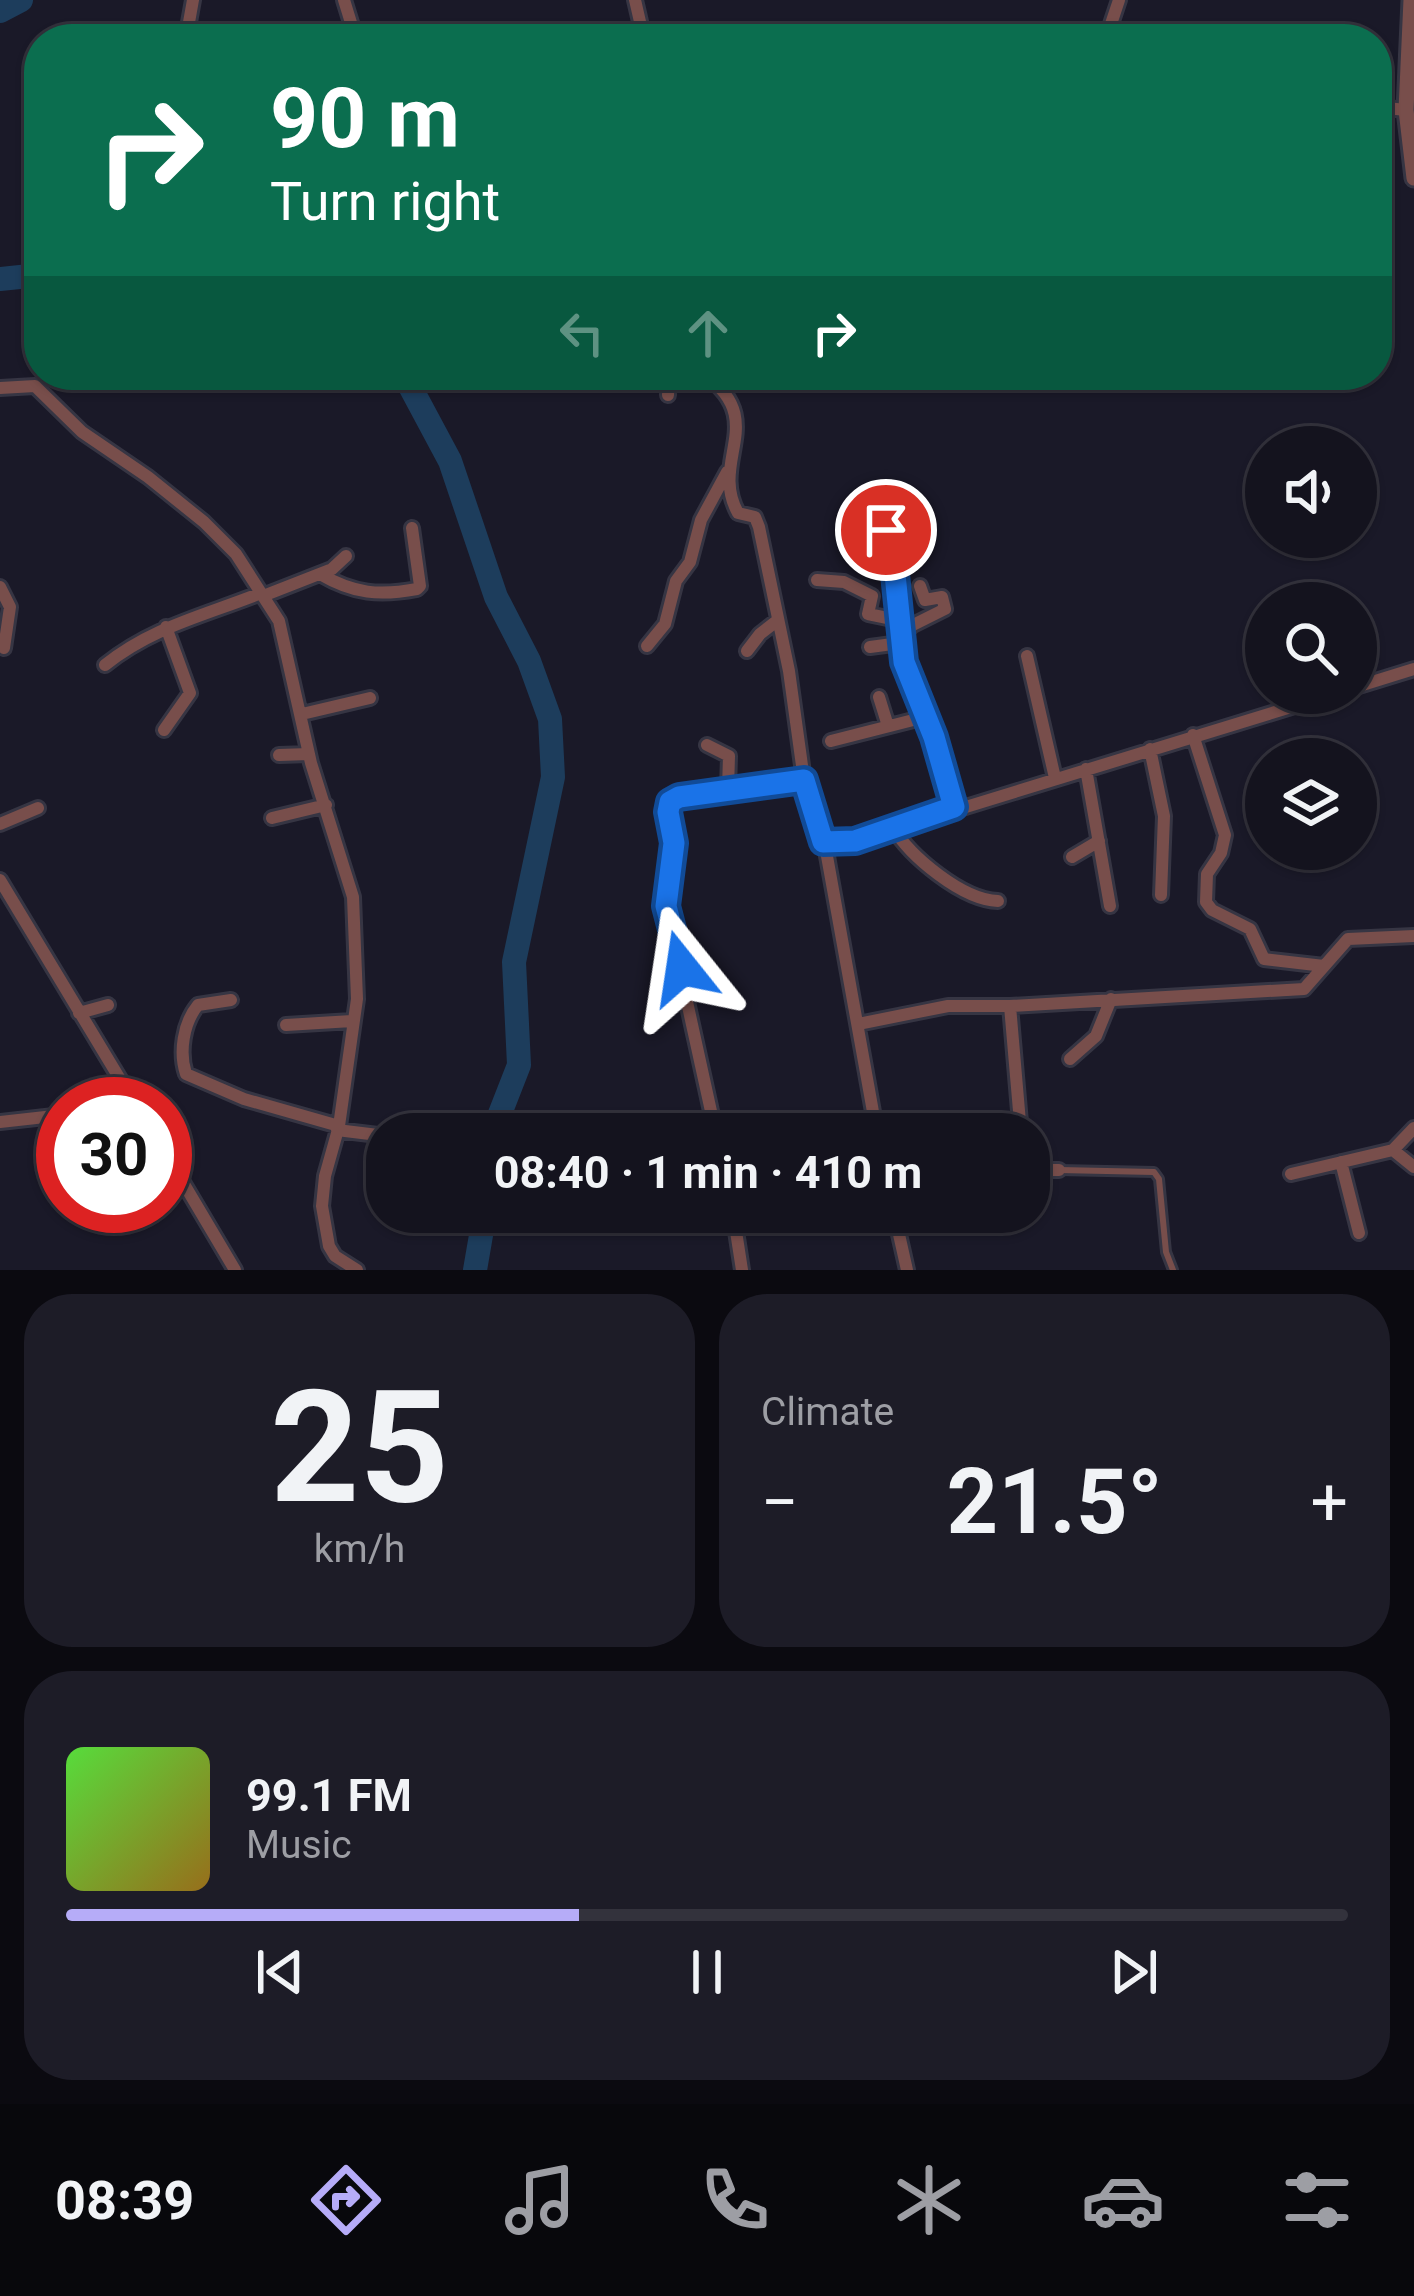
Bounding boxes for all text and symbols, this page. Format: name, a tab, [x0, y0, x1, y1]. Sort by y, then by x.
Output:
text: 90 m	[270, 69, 460, 168]
icon: right	[72, 72, 228, 228]
text: Turn right	[270, 170, 500, 233]
icon: left	[549, 300, 615, 366]
icon: ahead	[675, 300, 741, 366]
icon: right	[801, 300, 867, 366]
map controls	[1245, 426, 1377, 870]
button: sound	[1245, 426, 1377, 558]
pin	[835, 479, 937, 581]
icon: arrive	[853, 497, 919, 563]
button: search	[1245, 582, 1377, 714]
button: layers	[1245, 738, 1377, 870]
position arrow	[619, 905, 745, 1031]
speed limit sign: 30	[36, 1077, 192, 1233]
text: 08:40 · 1 min · 410 m	[494, 1146, 922, 1199]
text: 25	[270, 1356, 449, 1539]
text: Climate	[761, 1389, 894, 1435]
text: 21.5°	[947, 1450, 1163, 1555]
text: −	[761, 1464, 799, 1541]
text: +	[1311, 1464, 1348, 1541]
text: km/h	[314, 1526, 405, 1572]
text: 99.1 FM	[246, 1769, 412, 1822]
text: Music	[246, 1822, 352, 1868]
icon: previous	[247, 1939, 313, 2005]
icon: pause	[674, 1939, 740, 2005]
icon: next	[1101, 1939, 1167, 2005]
icon: directions	[304, 2158, 388, 2242]
icon: music	[498, 2158, 582, 2242]
icon: phone	[693, 2158, 777, 2242]
icon: climate	[887, 2158, 971, 2242]
icon: car	[1081, 2158, 1165, 2242]
icon: filters	[1275, 2158, 1359, 2242]
text: 08:39	[55, 2169, 194, 2232]

